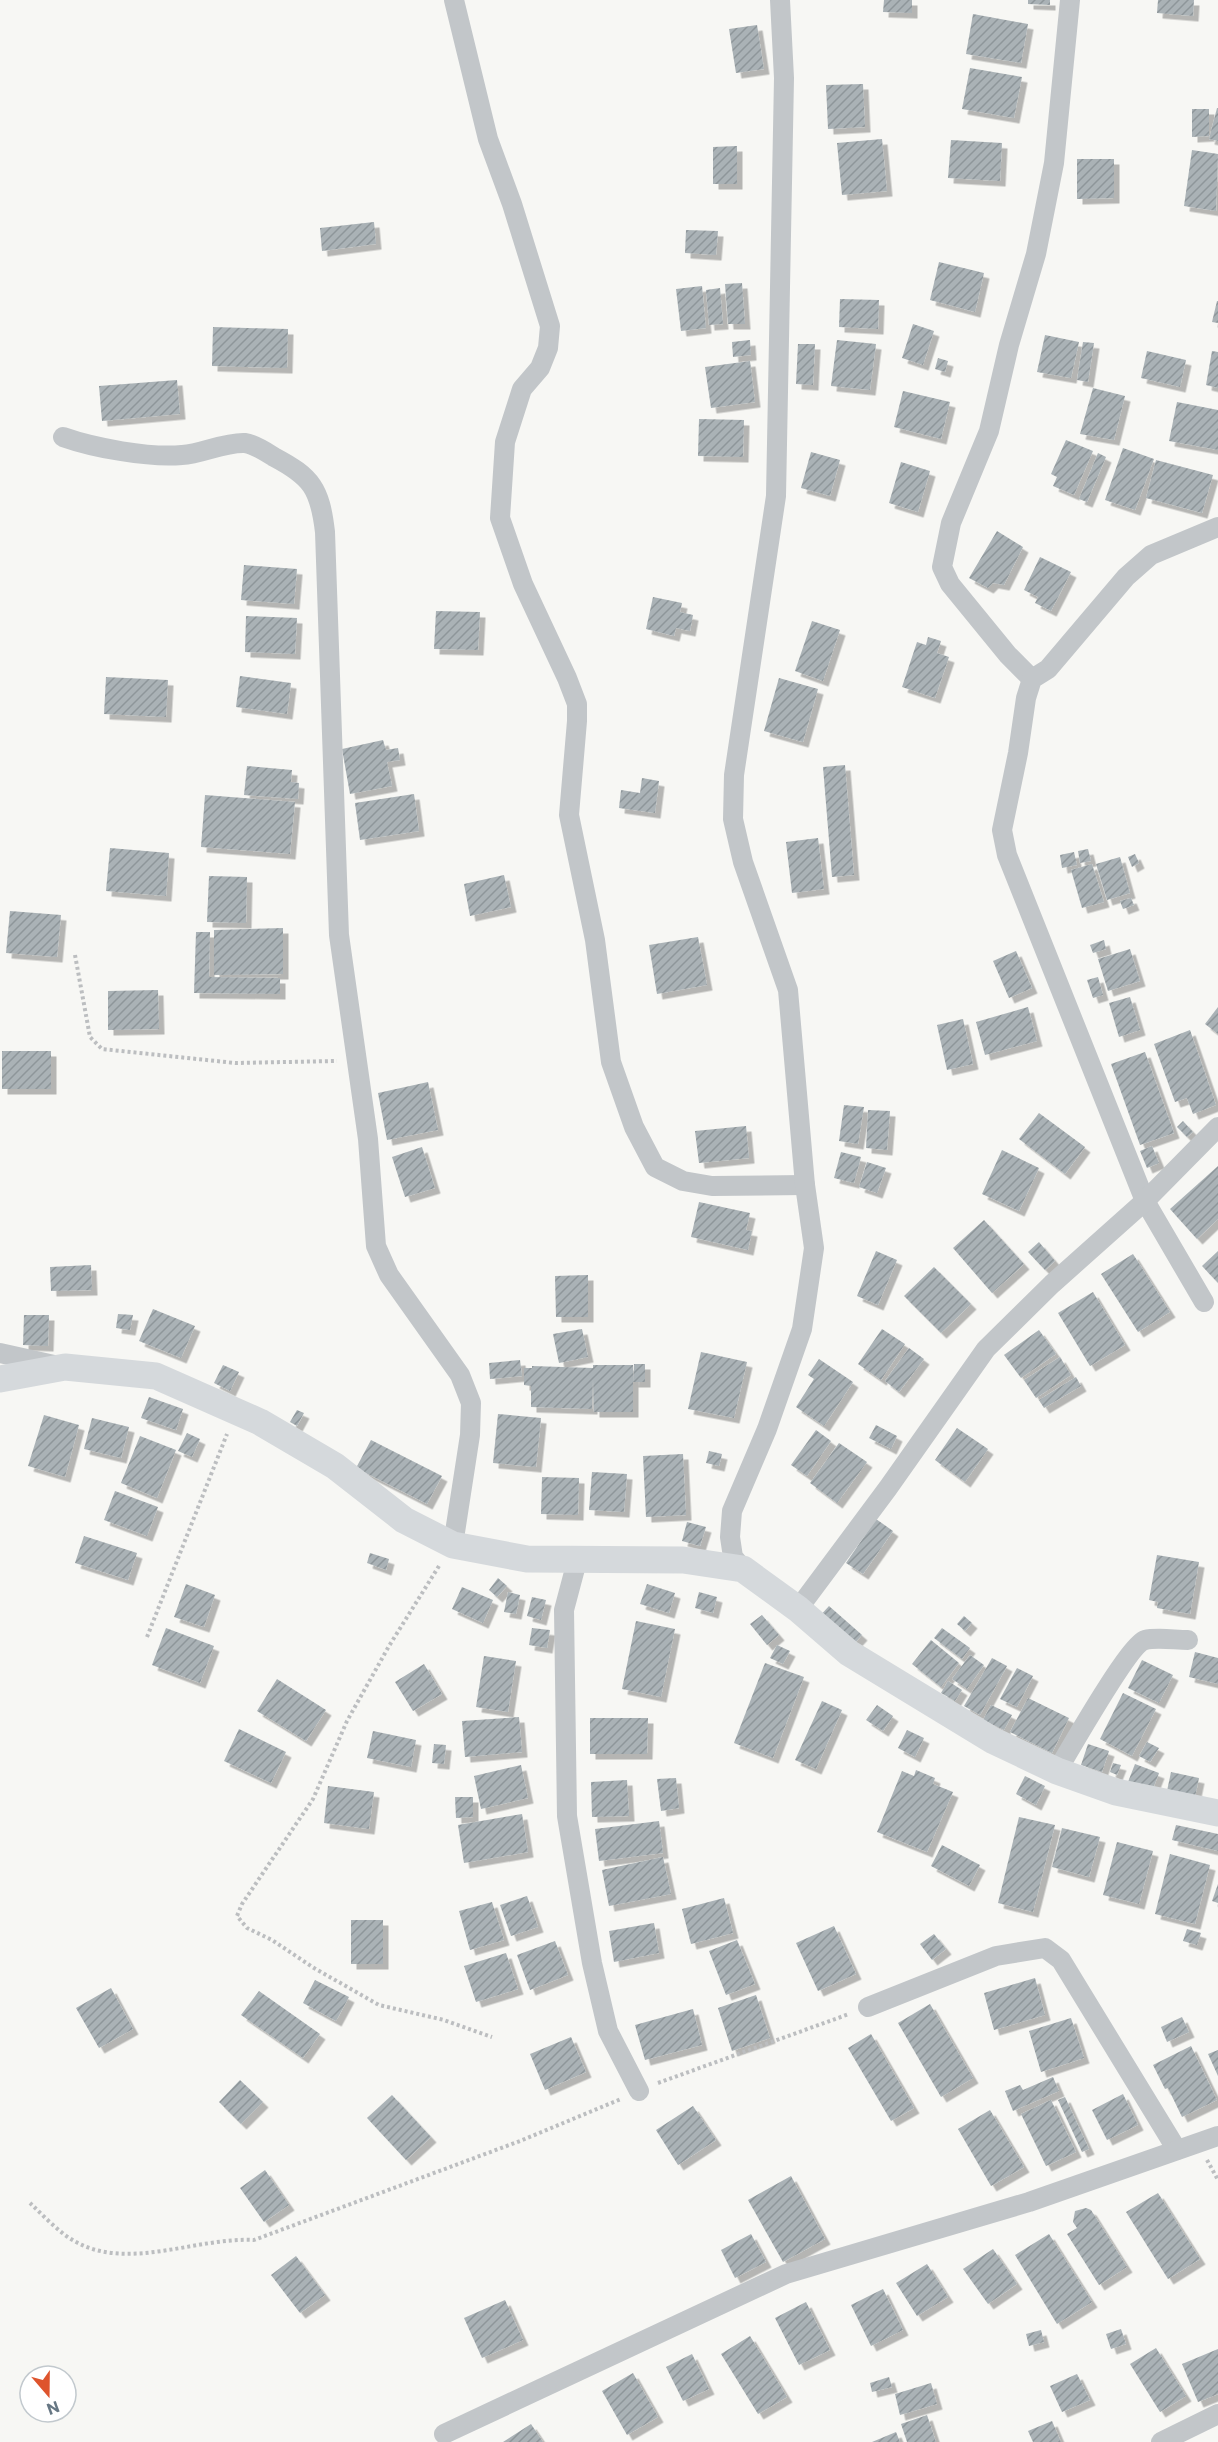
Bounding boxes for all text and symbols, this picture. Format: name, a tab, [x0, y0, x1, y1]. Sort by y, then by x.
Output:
north arrow	[18, 2364, 78, 2424]
text: N	[44, 2398, 62, 2420]

